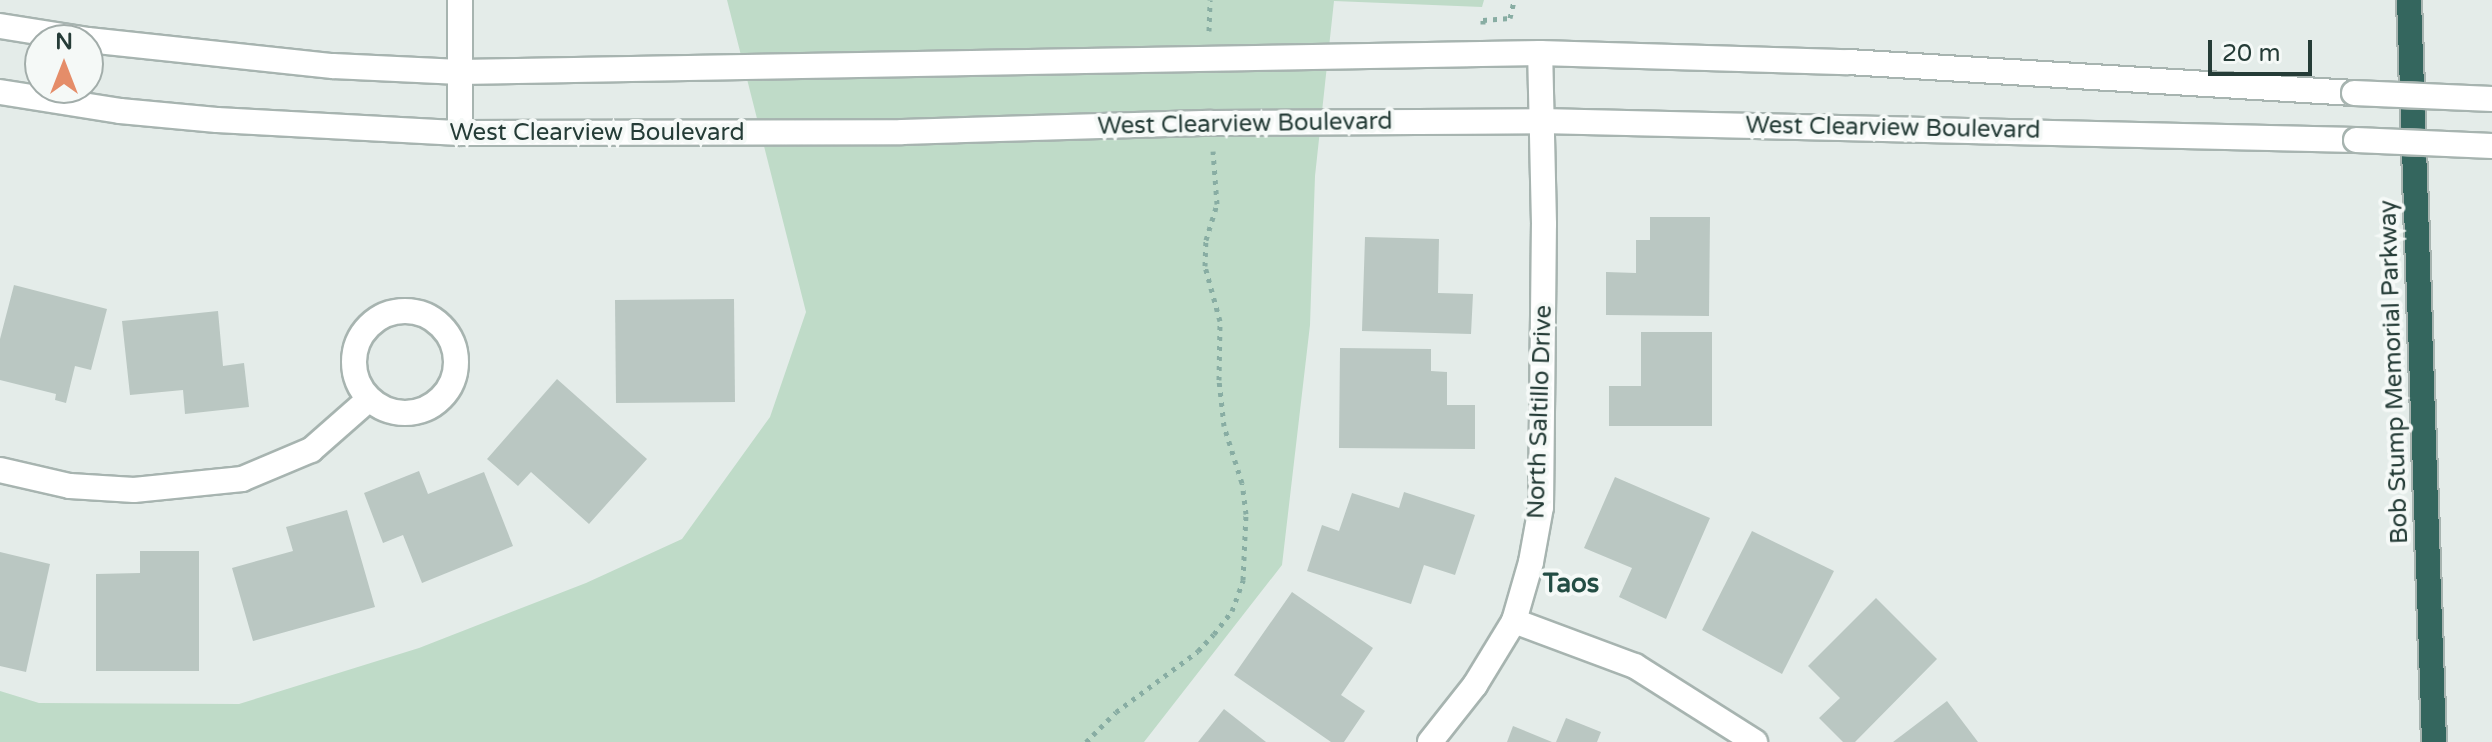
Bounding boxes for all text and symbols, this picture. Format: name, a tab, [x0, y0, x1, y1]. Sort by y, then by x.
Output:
north arrow	[24, 24, 104, 104]
scale bar	[2212, 24, 2316, 74]
text: N	[55, 29, 73, 55]
text: 20 m	[2222, 39, 2280, 68]
street label: West Clearview Boulevard	[1097, 107, 1393, 141]
street label: West Clearview Boulevard	[1745, 111, 2041, 145]
street label: West Clearview Boulevard	[449, 119, 745, 147]
street label: Bob Stump Memorial Parkway	[2374, 200, 2414, 544]
street label: North Saltillo Drive	[1522, 305, 1558, 519]
district label: Taos	[1543, 568, 1599, 600]

